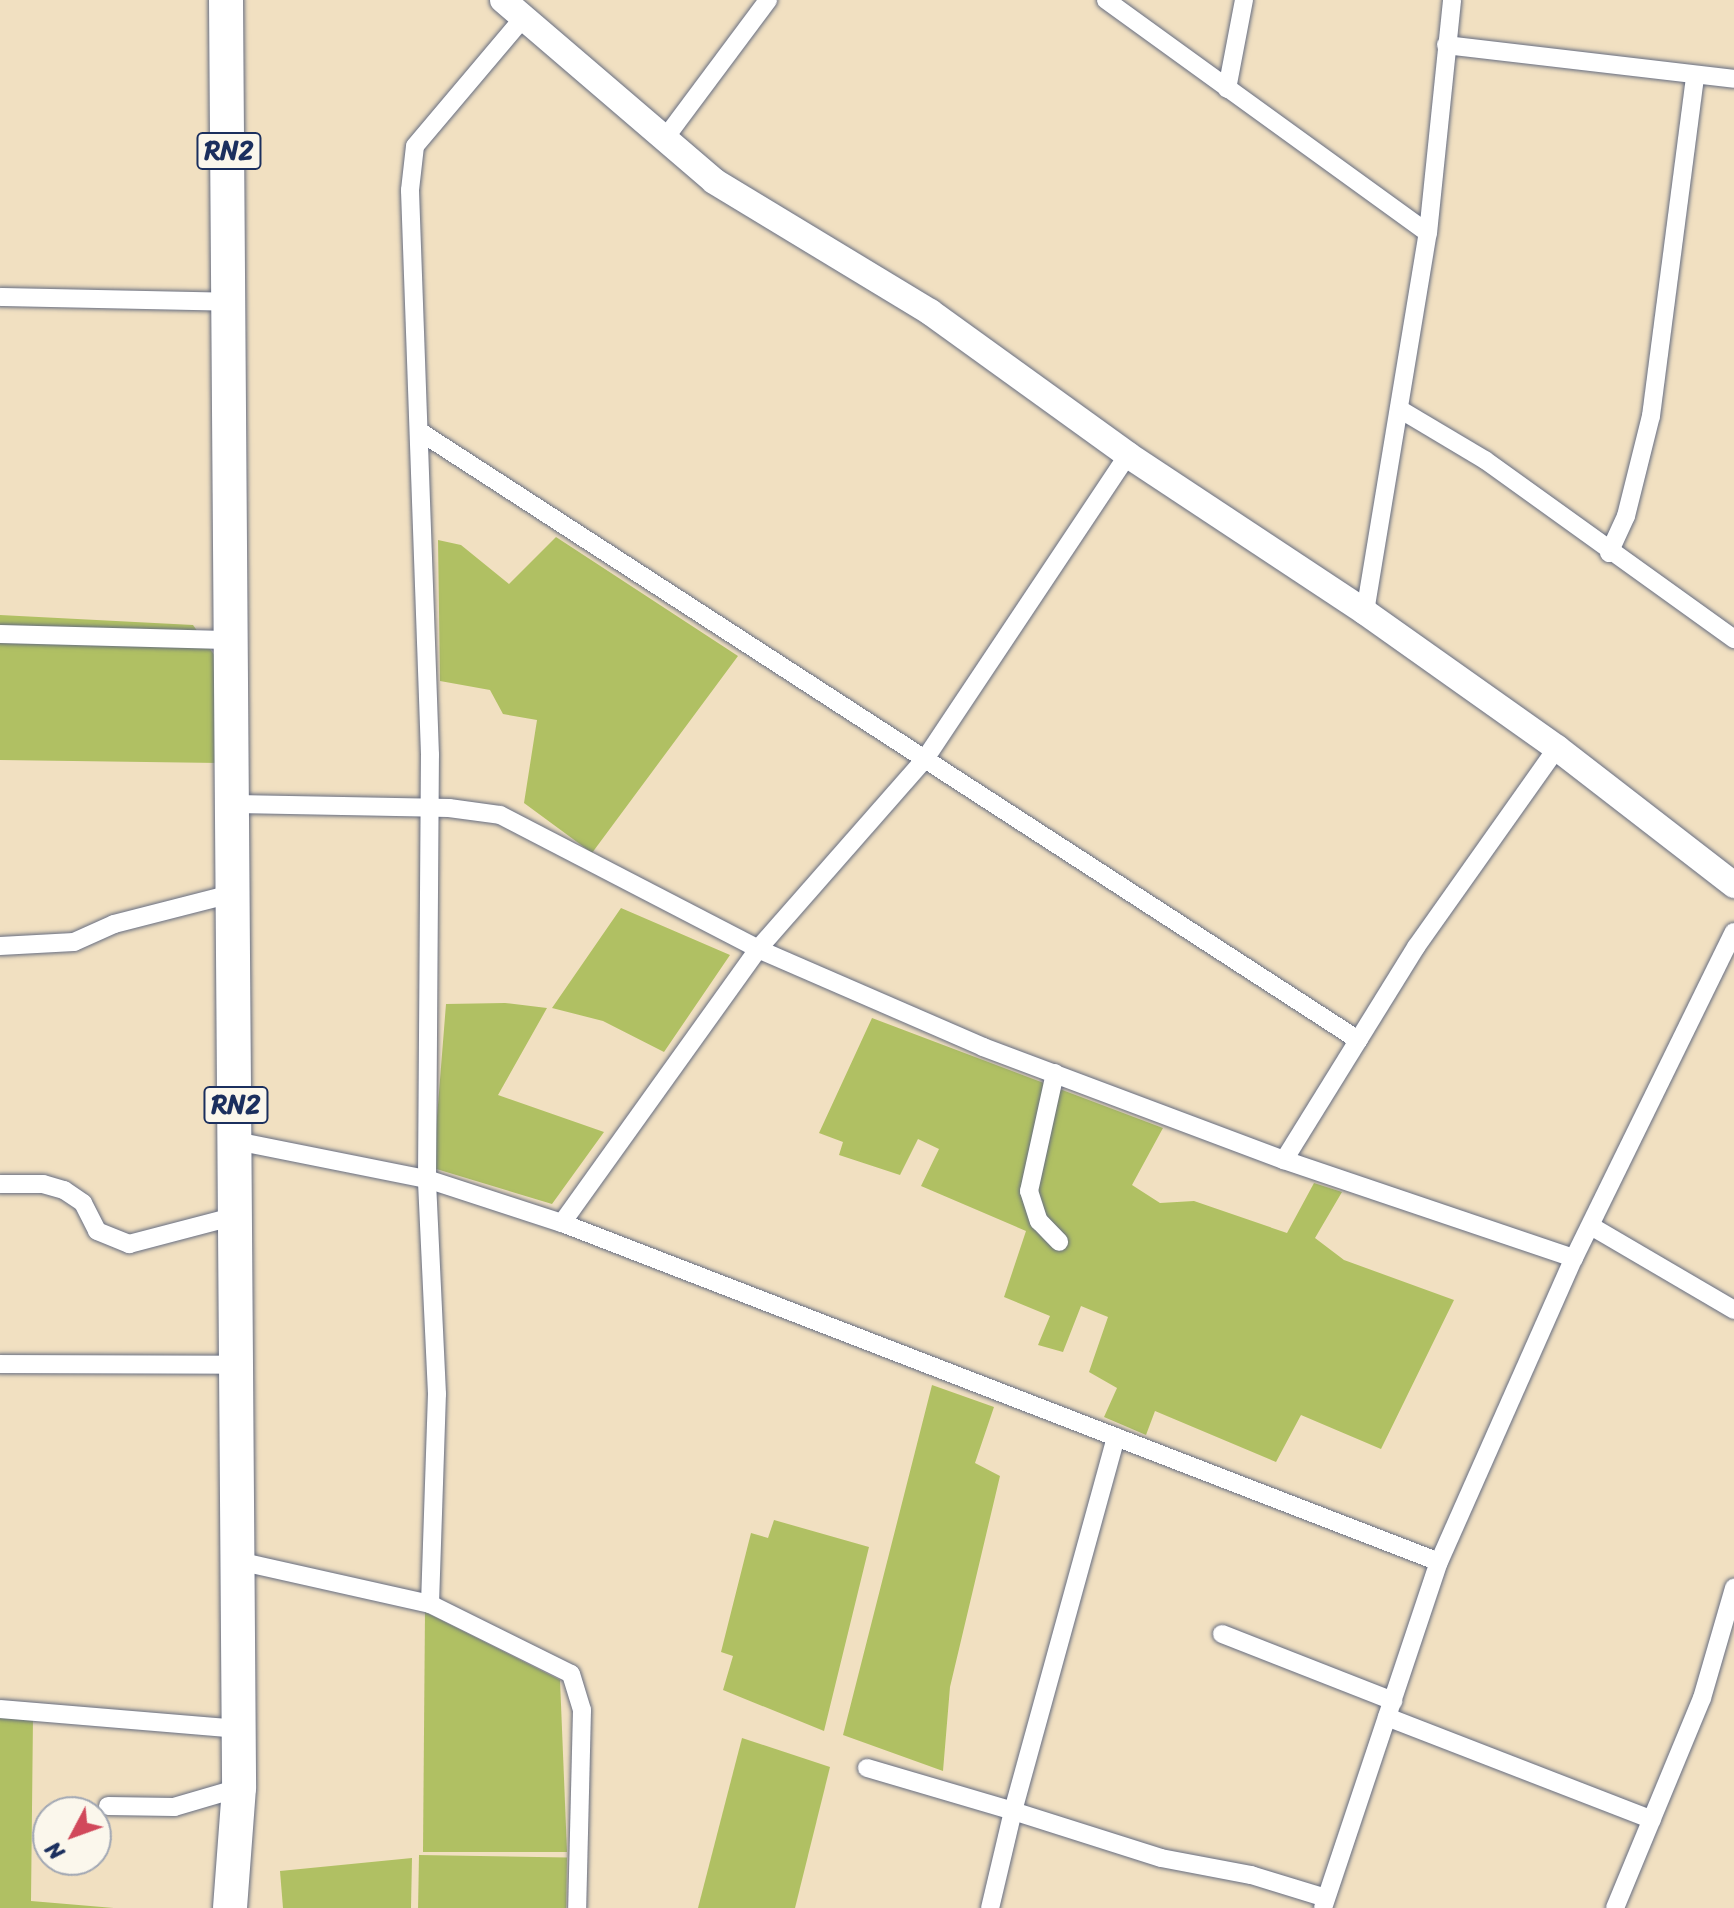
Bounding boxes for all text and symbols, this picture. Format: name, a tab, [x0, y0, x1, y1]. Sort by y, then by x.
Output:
road number: RN2	[195, 129, 263, 173]
road number: RN2	[202, 1083, 270, 1127]
north arrow	[32, 1796, 112, 1876]
text: N	[35, 1832, 75, 1869]

